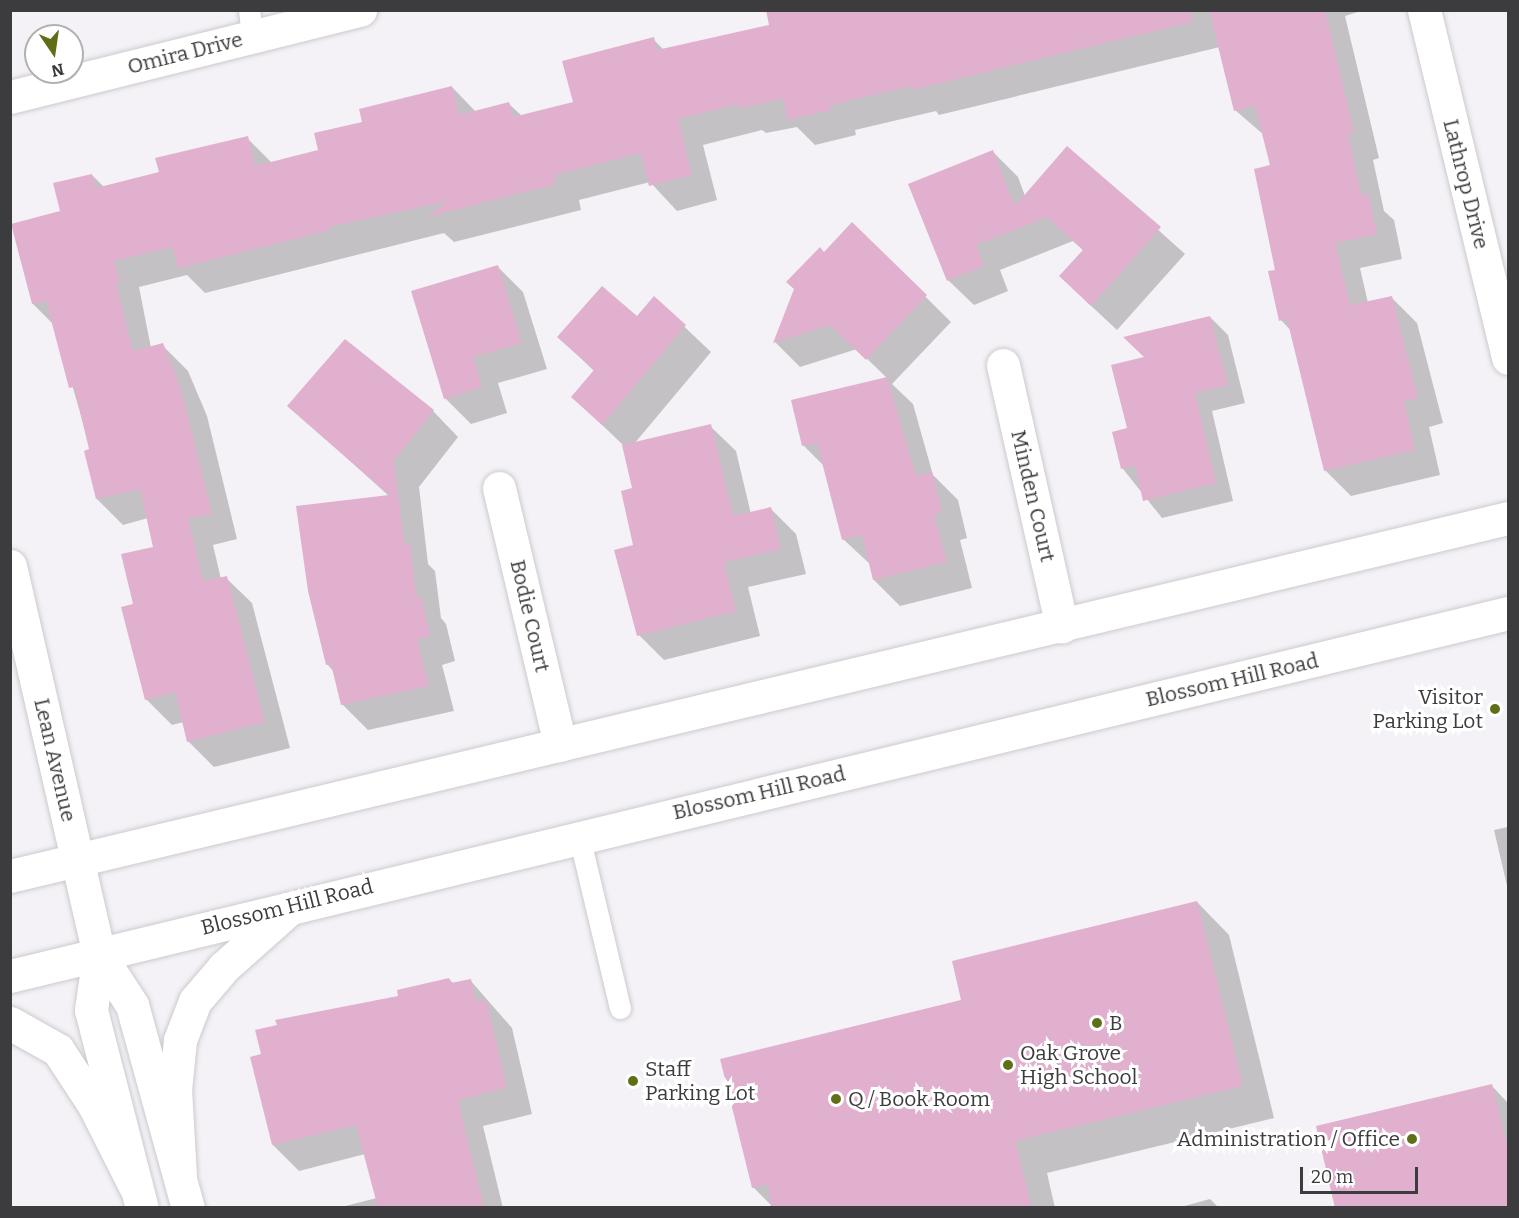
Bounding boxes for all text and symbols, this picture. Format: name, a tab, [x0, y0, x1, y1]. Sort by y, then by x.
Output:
north arrow	[24, 24, 84, 84]
street label: Omira Drive	[125, 27, 245, 79]
text: N	[50, 59, 66, 81]
street label: Lathrop Drive	[1438, 117, 1494, 251]
street label: Minden Court	[1006, 428, 1060, 564]
street label: Bodie Court	[505, 557, 555, 675]
street label: Blossom Hill Road	[1143, 648, 1321, 712]
place label: Visitor Parking Lot	[1373, 684, 1483, 734]
street label: Lean Avenue	[29, 696, 81, 824]
marker: Visitor Parking Lot	[1488, 702, 1502, 716]
street label: Blossom Hill Road	[670, 761, 848, 825]
street label: Blossom Hill Road	[198, 873, 376, 941]
place label: B	[1109, 1010, 1123, 1036]
marker: B	[1090, 1016, 1104, 1030]
place label: Oak Grove High School	[1020, 1040, 1138, 1090]
place label: Staff Parking Lot	[645, 1056, 755, 1106]
marker: Oak Grove High School	[1001, 1058, 1015, 1072]
marker: Staff Parking Lot	[626, 1074, 640, 1088]
place label: Q / Book Room	[848, 1086, 990, 1112]
marker: Q / Book Room	[829, 1092, 843, 1106]
place label: Administration / Office	[1177, 1126, 1400, 1152]
marker: Administration / Office	[1405, 1132, 1419, 1146]
scale bar	[1303, 1155, 1422, 1193]
text: 20 m	[1311, 1166, 1353, 1188]

